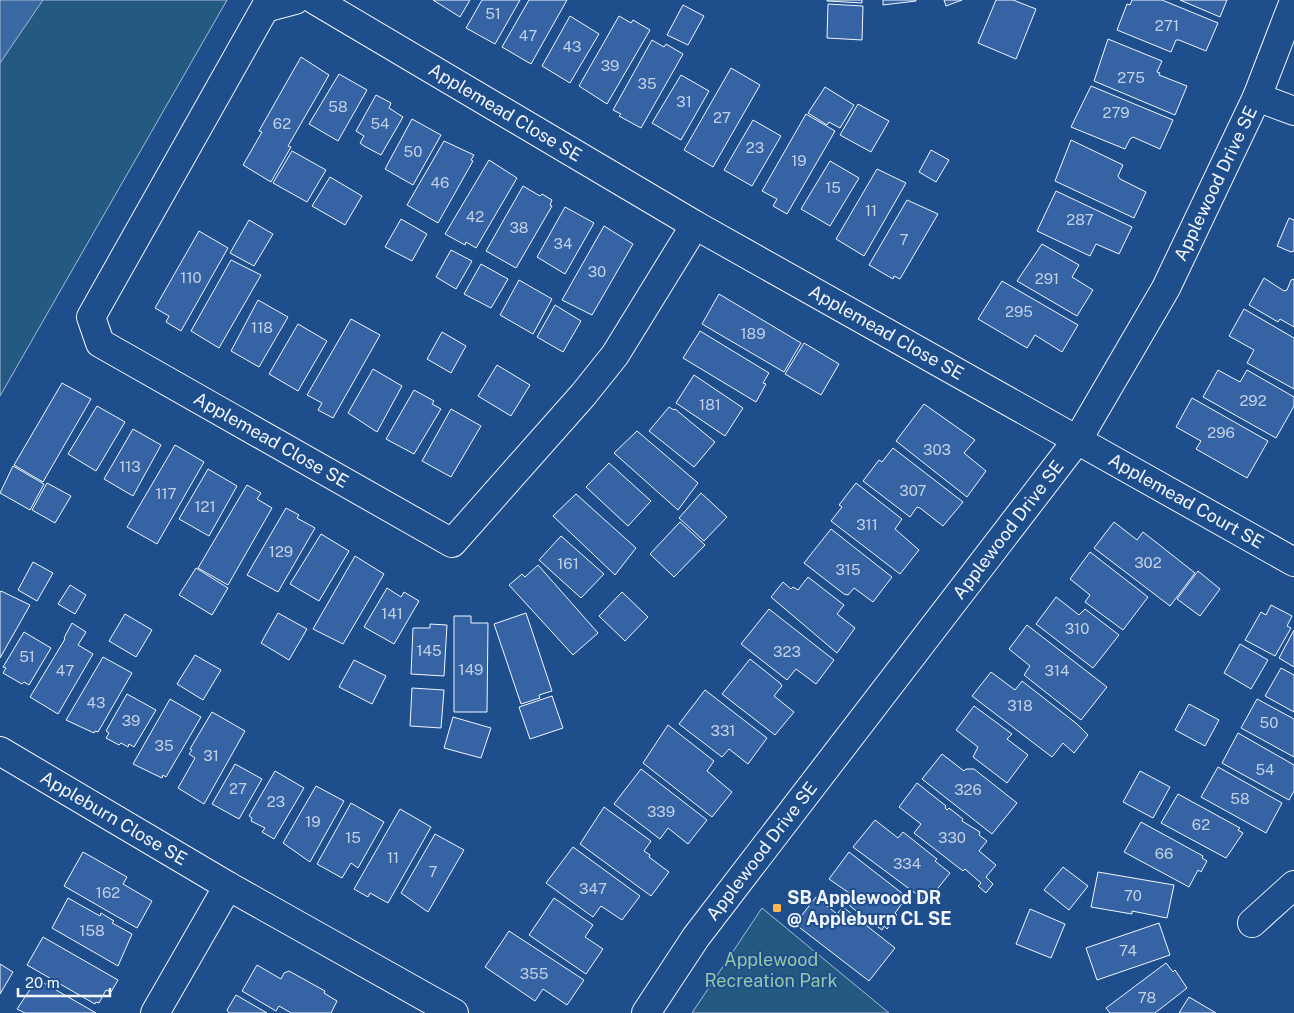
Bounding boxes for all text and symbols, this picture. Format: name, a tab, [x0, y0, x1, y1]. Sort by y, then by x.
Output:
house number: 51	[485, 5, 501, 22]
house number: 271	[1155, 17, 1179, 34]
house number: 47	[519, 27, 537, 44]
house number: 43	[563, 38, 581, 55]
house number: 39	[601, 57, 619, 74]
street label: Applemead Close SE	[425, 59, 586, 166]
house number: 275	[1117, 69, 1145, 86]
house number: 35	[637, 75, 657, 92]
house number: 31	[676, 93, 692, 110]
house number: 58	[328, 98, 348, 115]
street label: Applewood Drive SE	[1169, 102, 1261, 264]
house number: 279	[1102, 104, 1130, 121]
house number: 27	[713, 109, 731, 126]
house number: 62	[273, 115, 291, 132]
house number: 54	[370, 115, 390, 132]
house number: 23	[746, 139, 764, 156]
house number: 50	[404, 143, 422, 160]
house number: 19	[791, 152, 807, 169]
house number: 46	[431, 174, 449, 191]
house number: 15	[825, 179, 841, 196]
house number: 11	[865, 202, 877, 219]
house number: 42	[466, 208, 484, 225]
house number: 287	[1066, 211, 1094, 228]
house number: 38	[509, 219, 529, 236]
house number: 7	[899, 231, 909, 248]
house number: 34	[554, 235, 572, 252]
house number: 30	[588, 263, 606, 280]
house number: 110	[180, 269, 202, 286]
house number: 291	[1035, 270, 1059, 287]
street label: Applemead Close SE	[805, 280, 968, 384]
house number: 295	[1005, 303, 1033, 320]
house number: 118	[251, 319, 273, 336]
house number: 189	[740, 325, 766, 342]
street label: Applemead Close SE	[190, 388, 352, 492]
house number: 292	[1239, 392, 1267, 409]
house number: 181	[699, 396, 721, 413]
house number: 296	[1207, 424, 1235, 441]
house number: 303	[923, 441, 951, 458]
street label: Applemead Court SE	[1105, 449, 1268, 553]
street label: Applewood Drive SE	[948, 456, 1068, 603]
house number: 113	[119, 458, 141, 475]
house number: 307	[899, 482, 927, 499]
house number: 117	[155, 485, 177, 502]
house number: 121	[194, 498, 216, 515]
house number: 311	[856, 516, 878, 533]
house number: 129	[269, 543, 293, 560]
house number: 302	[1134, 554, 1162, 571]
house number: 161	[557, 555, 579, 572]
house number: 315	[835, 561, 861, 578]
house number: 141	[381, 605, 403, 622]
house number: 310	[1065, 620, 1089, 637]
house number: 145	[416, 642, 442, 659]
house number: 323	[773, 643, 801, 660]
house number: 51	[19, 648, 35, 665]
house number: 149	[459, 661, 483, 678]
house number: 47	[56, 662, 74, 679]
house number: 314	[1045, 662, 1069, 679]
house number: 43	[87, 694, 105, 711]
house number: 318	[1007, 697, 1033, 714]
house number: 39	[122, 712, 140, 729]
house number: 50	[1260, 714, 1278, 731]
house number: 331	[711, 722, 735, 739]
house number: 35	[154, 737, 174, 754]
house number: 31	[203, 747, 219, 764]
house number: 54	[1255, 761, 1275, 778]
street label: Appleburn Close SE	[37, 766, 191, 869]
street label: Applewood Drive SE	[702, 777, 821, 925]
house number: 27	[229, 780, 247, 797]
house number: 326	[954, 781, 982, 798]
house number: 58	[1230, 790, 1250, 807]
house number: 23	[267, 793, 285, 810]
house number: 339	[647, 803, 675, 820]
house number: 19	[305, 813, 321, 830]
house number: 62	[1192, 816, 1210, 833]
house number: 15	[345, 829, 361, 846]
house number: 330	[938, 829, 966, 846]
house number: 66	[1155, 845, 1173, 862]
house number: 11	[387, 849, 399, 866]
house number: 334	[893, 855, 921, 872]
house number: 7	[428, 863, 438, 880]
house number: 347	[579, 880, 607, 897]
house number: 162	[96, 884, 120, 901]
place label: SB Applewood DR @ Appleburn CL SE	[787, 887, 952, 929]
house number: 70	[1124, 887, 1142, 904]
marker: SB Applewood DR @ Appleburn CL SE	[771, 902, 783, 914]
house number: 158	[79, 922, 105, 939]
house number: 74	[1119, 942, 1137, 959]
park label: Applewood Recreation Park	[704, 949, 838, 991]
house number: 355	[520, 965, 548, 982]
scale bar	[18, 966, 110, 998]
text: 20 m	[25, 974, 60, 991]
house number: 78	[1138, 989, 1156, 1006]

